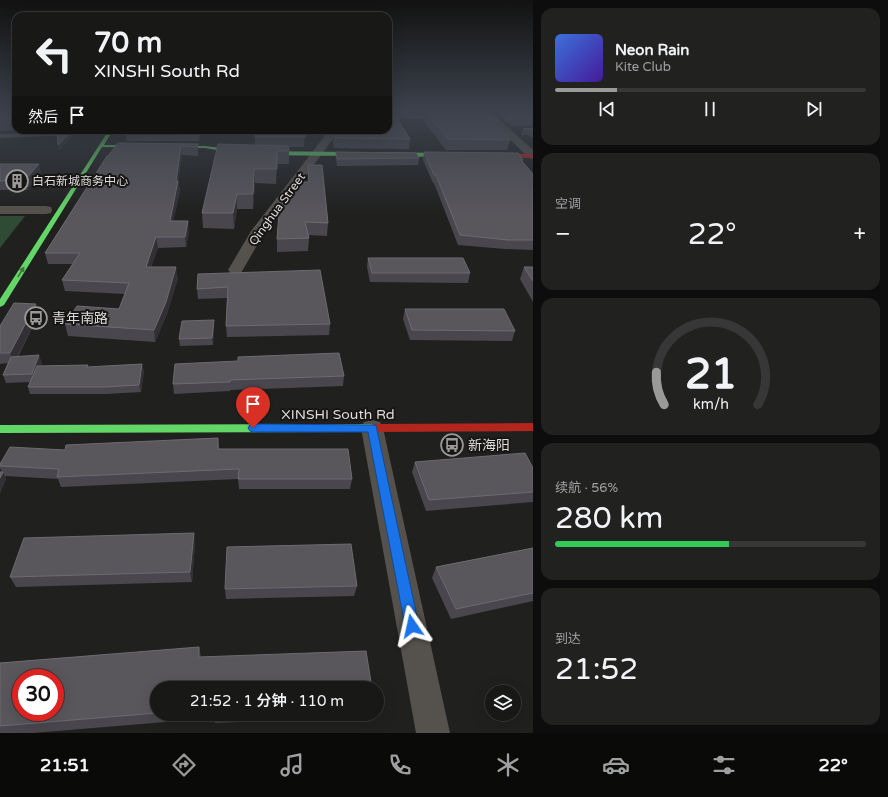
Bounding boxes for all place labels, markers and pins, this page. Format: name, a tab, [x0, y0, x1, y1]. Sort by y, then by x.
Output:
building icon: 白石新城商务中心	[4, 168, 30, 194]
place label: 白石新城商务中心	[32, 174, 128, 188]
bus stop icon: 青年南路	[23, 305, 49, 331]
place label: 青年南路	[52, 310, 108, 327]
pin	[236, 387, 270, 428]
bus stop icon: 新海阳	[439, 432, 465, 458]
place label: 新海阳	[468, 437, 510, 454]

